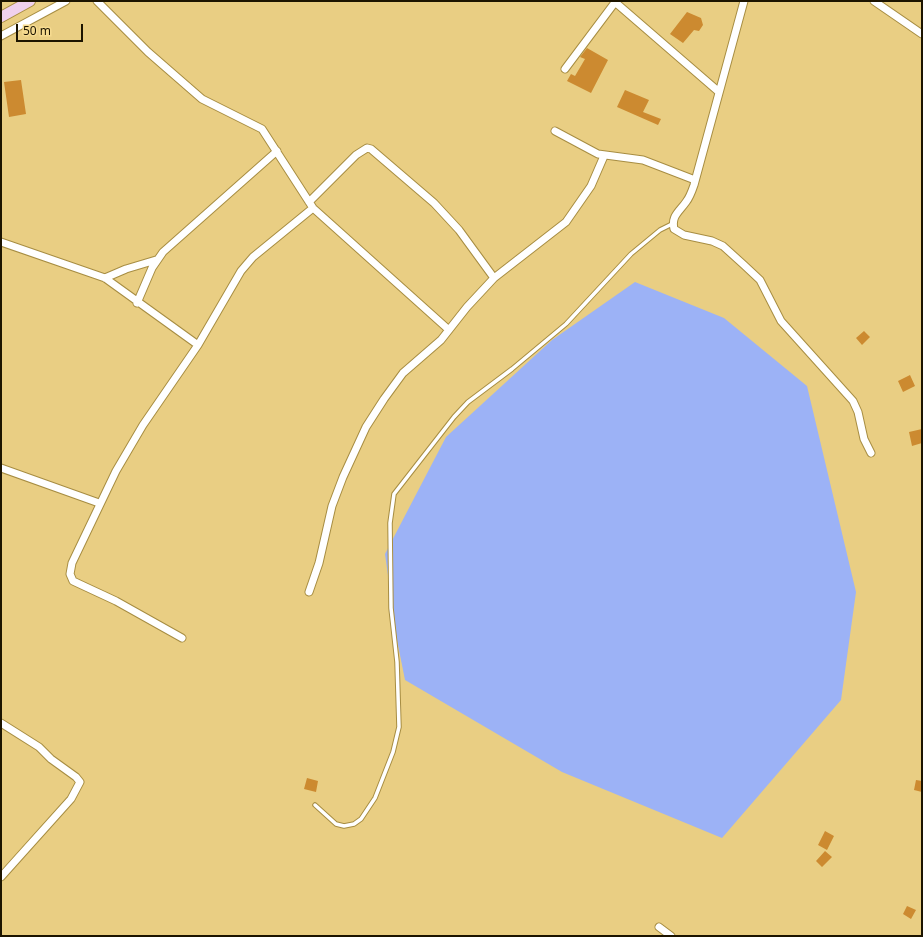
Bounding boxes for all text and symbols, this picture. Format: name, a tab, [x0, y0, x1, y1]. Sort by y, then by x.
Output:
scale bar	[18, 16, 85, 42]
text: 50 m	[23, 22, 51, 39]

